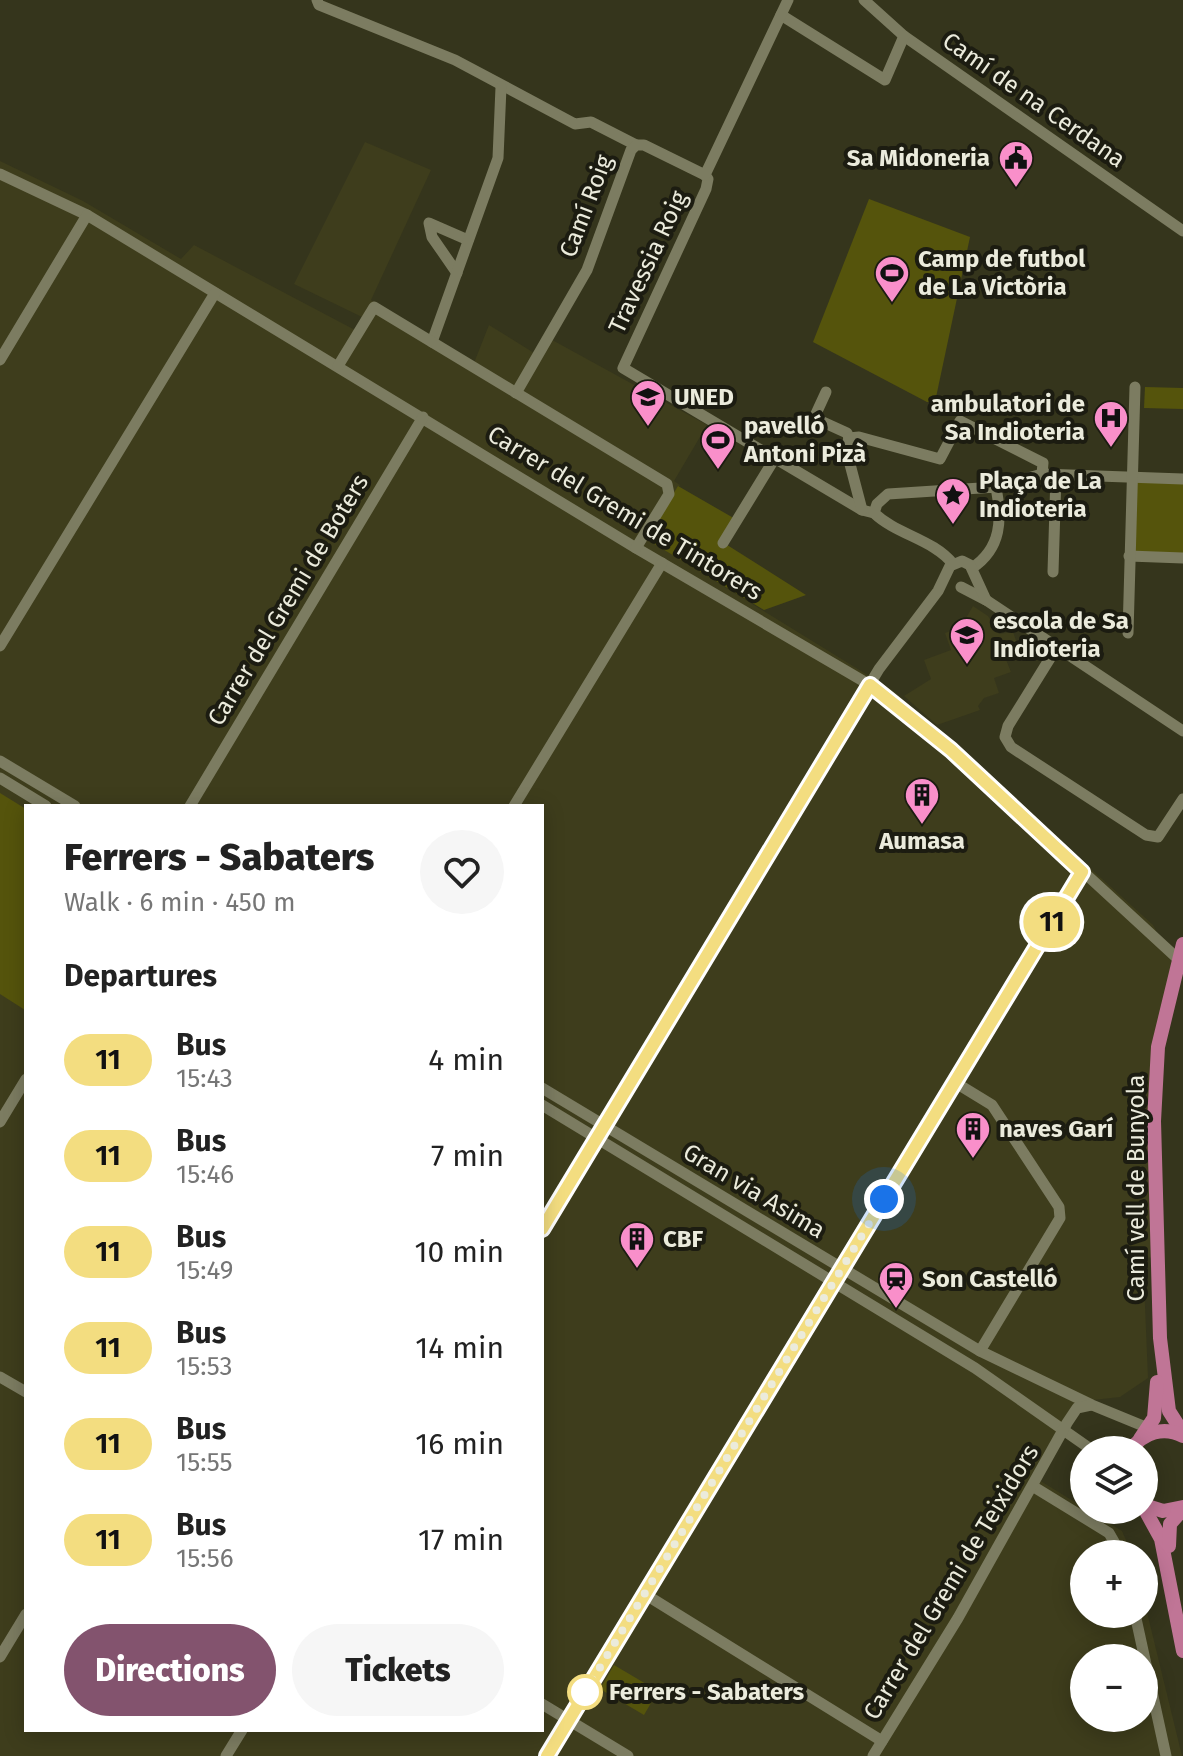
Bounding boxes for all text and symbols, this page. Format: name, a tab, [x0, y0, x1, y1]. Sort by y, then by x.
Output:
street label: Camí de na Cerdana	[937, 26, 1131, 174]
public building icon: Sa Midoneria	[997, 139, 1035, 189]
place label: Sa Midoneria	[847, 144, 990, 172]
street label: Camí Roig	[554, 150, 618, 261]
street label: Travessia Roig	[603, 186, 693, 337]
place label: Camp de futbol de La Victòria	[918, 245, 1086, 301]
sports icon: Camp de futbol de La Victòria	[873, 254, 911, 304]
school or university icon: UNED	[629, 378, 667, 428]
place label: UNED	[674, 383, 734, 411]
place label: ambulatori de Sa Indioteria	[931, 390, 1085, 446]
hospital icon: ambulatori de Sa Indioteria	[1092, 399, 1130, 449]
place label: pavelló Antoni Pizà	[743, 412, 866, 468]
street label: Carrer del Gremi de Tintorers	[483, 420, 767, 606]
sports icon: pavelló Antoni Pizà	[699, 421, 737, 471]
place label: Plaça de La Indioteria	[979, 467, 1102, 523]
street label: Carrer del Gremi de Boters	[202, 469, 374, 731]
place icon: Plaça de La Indioteria	[934, 476, 972, 526]
place label: escola de Sa Indioteria	[993, 607, 1129, 663]
school or university icon: escola de Sa Indioteria	[948, 616, 986, 666]
building icon: Aumasa	[903, 776, 941, 826]
place label: Aumasa	[878, 827, 965, 855]
button: heart	[420, 830, 504, 914]
text: Ferrers - Sabaters	[64, 834, 374, 880]
text: Walk · 6 min · 450 m	[64, 887, 295, 918]
line badge: 11	[1016, 896, 1088, 948]
text: 11	[1039, 905, 1065, 938]
text: Departures	[64, 958, 217, 994]
text: Bus	[176, 1027, 226, 1063]
text: 4 min	[428, 1042, 504, 1078]
text: 11	[95, 1043, 121, 1076]
text: 15:43	[176, 1063, 233, 1094]
street label: Camí vell de Bunyola	[1122, 1074, 1150, 1302]
building icon: naves Garí	[954, 1110, 992, 1160]
place label: naves Garí	[999, 1115, 1114, 1143]
text: Bus	[176, 1123, 226, 1159]
text: 7 min	[431, 1138, 504, 1174]
street label: Gran via Asima	[678, 1138, 830, 1244]
text: 11	[95, 1139, 121, 1172]
text: 15:46	[176, 1159, 234, 1190]
your location	[864, 1179, 904, 1219]
text: Bus	[176, 1219, 226, 1255]
building icon: CBF	[618, 1220, 656, 1270]
place label: CBF	[663, 1225, 704, 1253]
text: 10 min	[415, 1234, 504, 1270]
text: 11	[95, 1235, 121, 1268]
text: 15:49	[176, 1255, 233, 1286]
station icon: Son Castelló	[877, 1260, 915, 1310]
place label: Son Castelló	[922, 1265, 1058, 1293]
text: Bus	[176, 1315, 226, 1351]
text: 14 min	[415, 1330, 504, 1366]
text: 11	[95, 1331, 121, 1364]
text: 15:53	[176, 1351, 232, 1382]
text: Bus	[176, 1411, 226, 1447]
text: 16 min	[415, 1426, 504, 1462]
text: 11	[95, 1427, 121, 1460]
map controls	[1070, 1436, 1158, 1732]
button: layers	[1070, 1436, 1158, 1524]
street label: Carrer del Gremi de Teixidors	[858, 1439, 1044, 1725]
text: 15:55	[176, 1447, 233, 1478]
text: Bus	[176, 1507, 226, 1543]
text: 17 min	[418, 1522, 504, 1558]
text: 11	[95, 1523, 121, 1556]
button: +	[1070, 1540, 1158, 1628]
text: 15:56	[176, 1543, 234, 1574]
button: Directions	[64, 1624, 276, 1716]
button: Tickets	[292, 1624, 504, 1716]
button: −	[1070, 1644, 1158, 1732]
marker: Ferrers - Sabaters	[568, 1675, 602, 1709]
place label: Ferrers - Sabaters	[609, 1678, 804, 1706]

